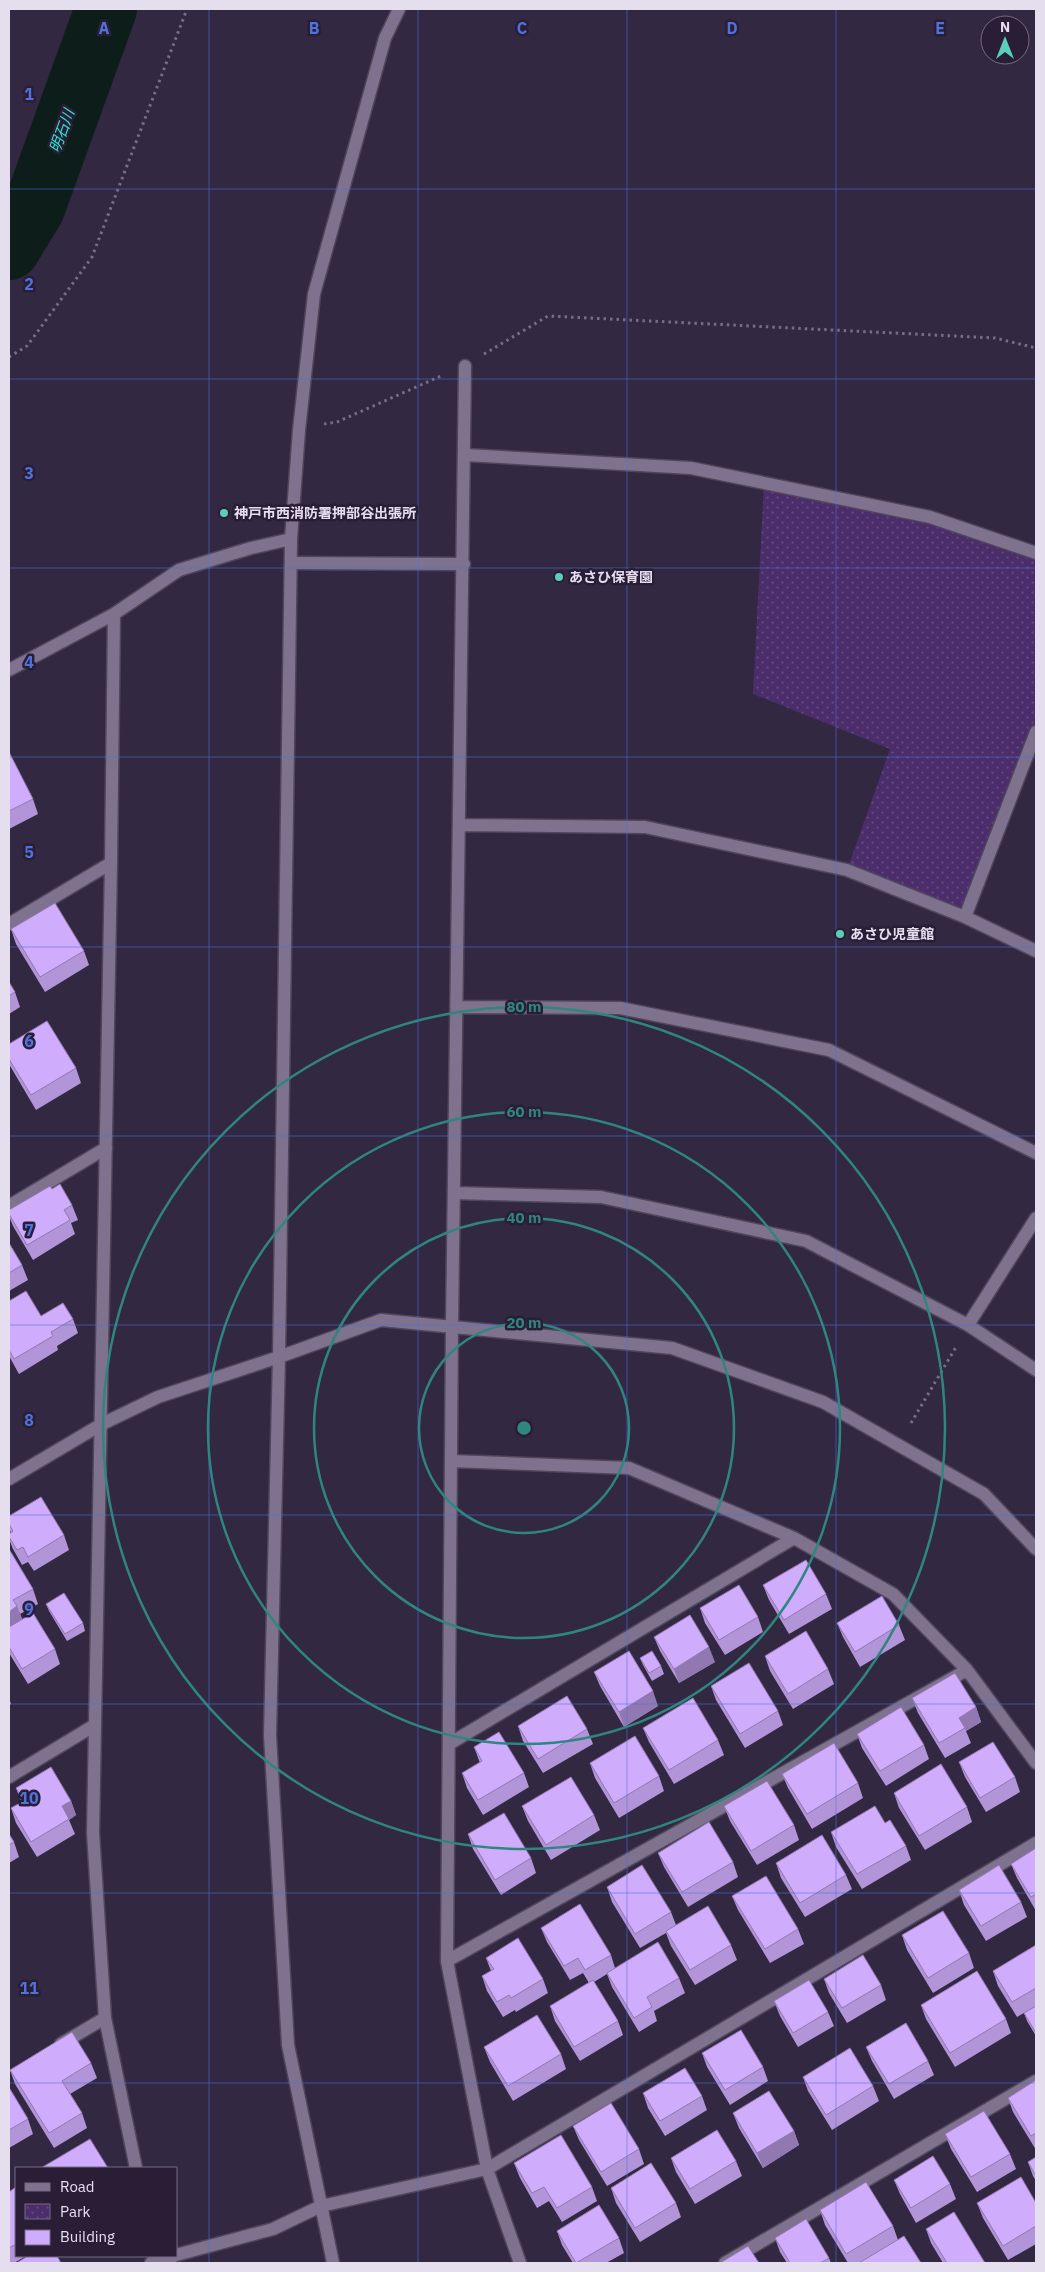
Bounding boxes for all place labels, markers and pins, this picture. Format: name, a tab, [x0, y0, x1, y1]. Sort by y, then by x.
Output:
place label: 神戸市西消防署押部谷出張所	[234, 504, 416, 522]
marker: 神戸市西消防署押部谷出張所	[218, 507, 230, 519]
place label: あさひ保育園	[569, 568, 653, 586]
marker: あさひ保育園	[553, 571, 565, 583]
place label: あさひ児童館	[850, 925, 934, 943]
marker: あさひ児童館	[834, 928, 846, 940]
centre of rings	[515, 1419, 533, 1437]

